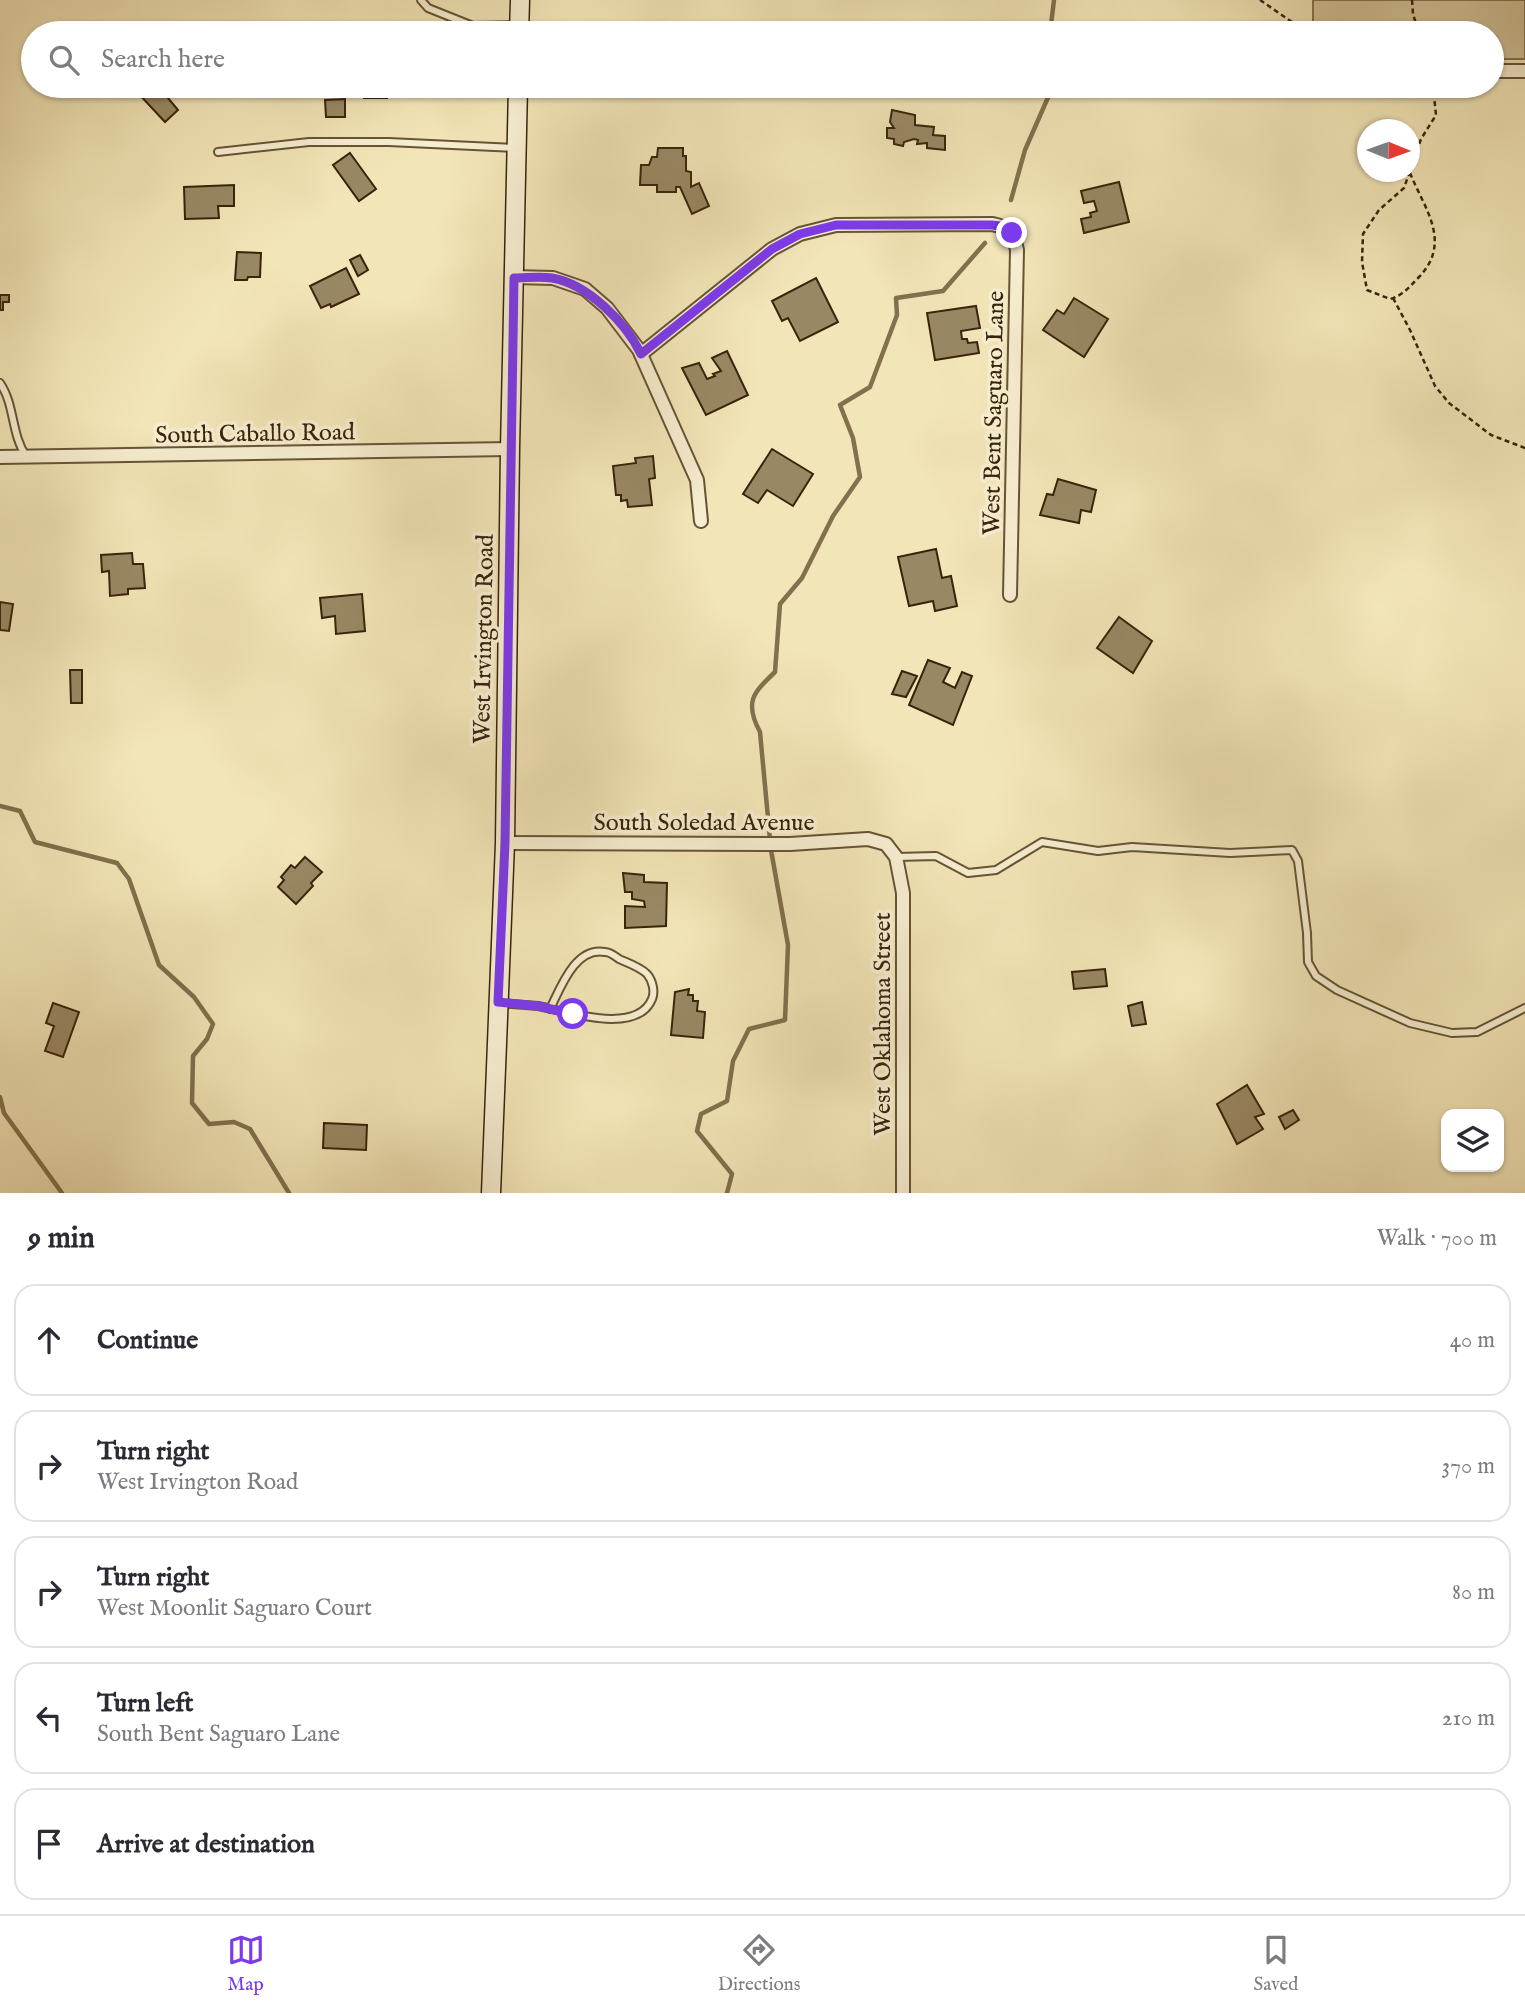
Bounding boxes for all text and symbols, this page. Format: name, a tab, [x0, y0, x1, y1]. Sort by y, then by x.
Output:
search box	[21, 21, 1504, 98]
icon: search	[45, 41, 83, 79]
text: Search here	[101, 43, 225, 76]
north arrow	[1357, 119, 1420, 182]
route end	[996, 217, 1027, 248]
street label: West Bent Saguaro Lane	[977, 291, 1012, 535]
street label: South Caballo Road	[155, 417, 355, 452]
street label: West Irvington Road	[467, 534, 502, 744]
street label: South Soledad Avenue	[593, 808, 815, 839]
street label: West Oklahoma Street	[868, 912, 899, 1136]
route start	[557, 998, 588, 1029]
map controls	[1441, 1109, 1504, 1172]
button: layers	[1441, 1109, 1504, 1172]
text: 9 min	[28, 1220, 95, 1258]
text: Walk · 700 m	[1377, 1224, 1497, 1253]
icon: ahead	[30, 1321, 68, 1359]
text: Continue	[97, 1324, 198, 1357]
text: 40 m	[1450, 1326, 1495, 1355]
text: Turn right	[97, 1435, 210, 1468]
icon: right	[30, 1447, 68, 1485]
text: 370 m	[1442, 1452, 1495, 1481]
text: West Irvington Road	[97, 1468, 298, 1497]
text: Turn right	[97, 1561, 210, 1594]
icon: right	[30, 1573, 68, 1611]
text: 80 m	[1452, 1578, 1495, 1607]
text: West Moonlit Saguaro Court	[97, 1594, 372, 1623]
text: Turn left	[97, 1687, 194, 1720]
icon: left	[30, 1699, 68, 1737]
text: 210 m	[1442, 1704, 1495, 1733]
text: South Bent Saguaro Lane	[97, 1720, 340, 1749]
icon: arrive	[30, 1825, 68, 1863]
text: Arrive at destination	[97, 1828, 315, 1861]
tab: Map	[227, 1931, 265, 1997]
tab: Directions	[718, 1931, 800, 1997]
tab: Saved	[1253, 1931, 1298, 1997]

